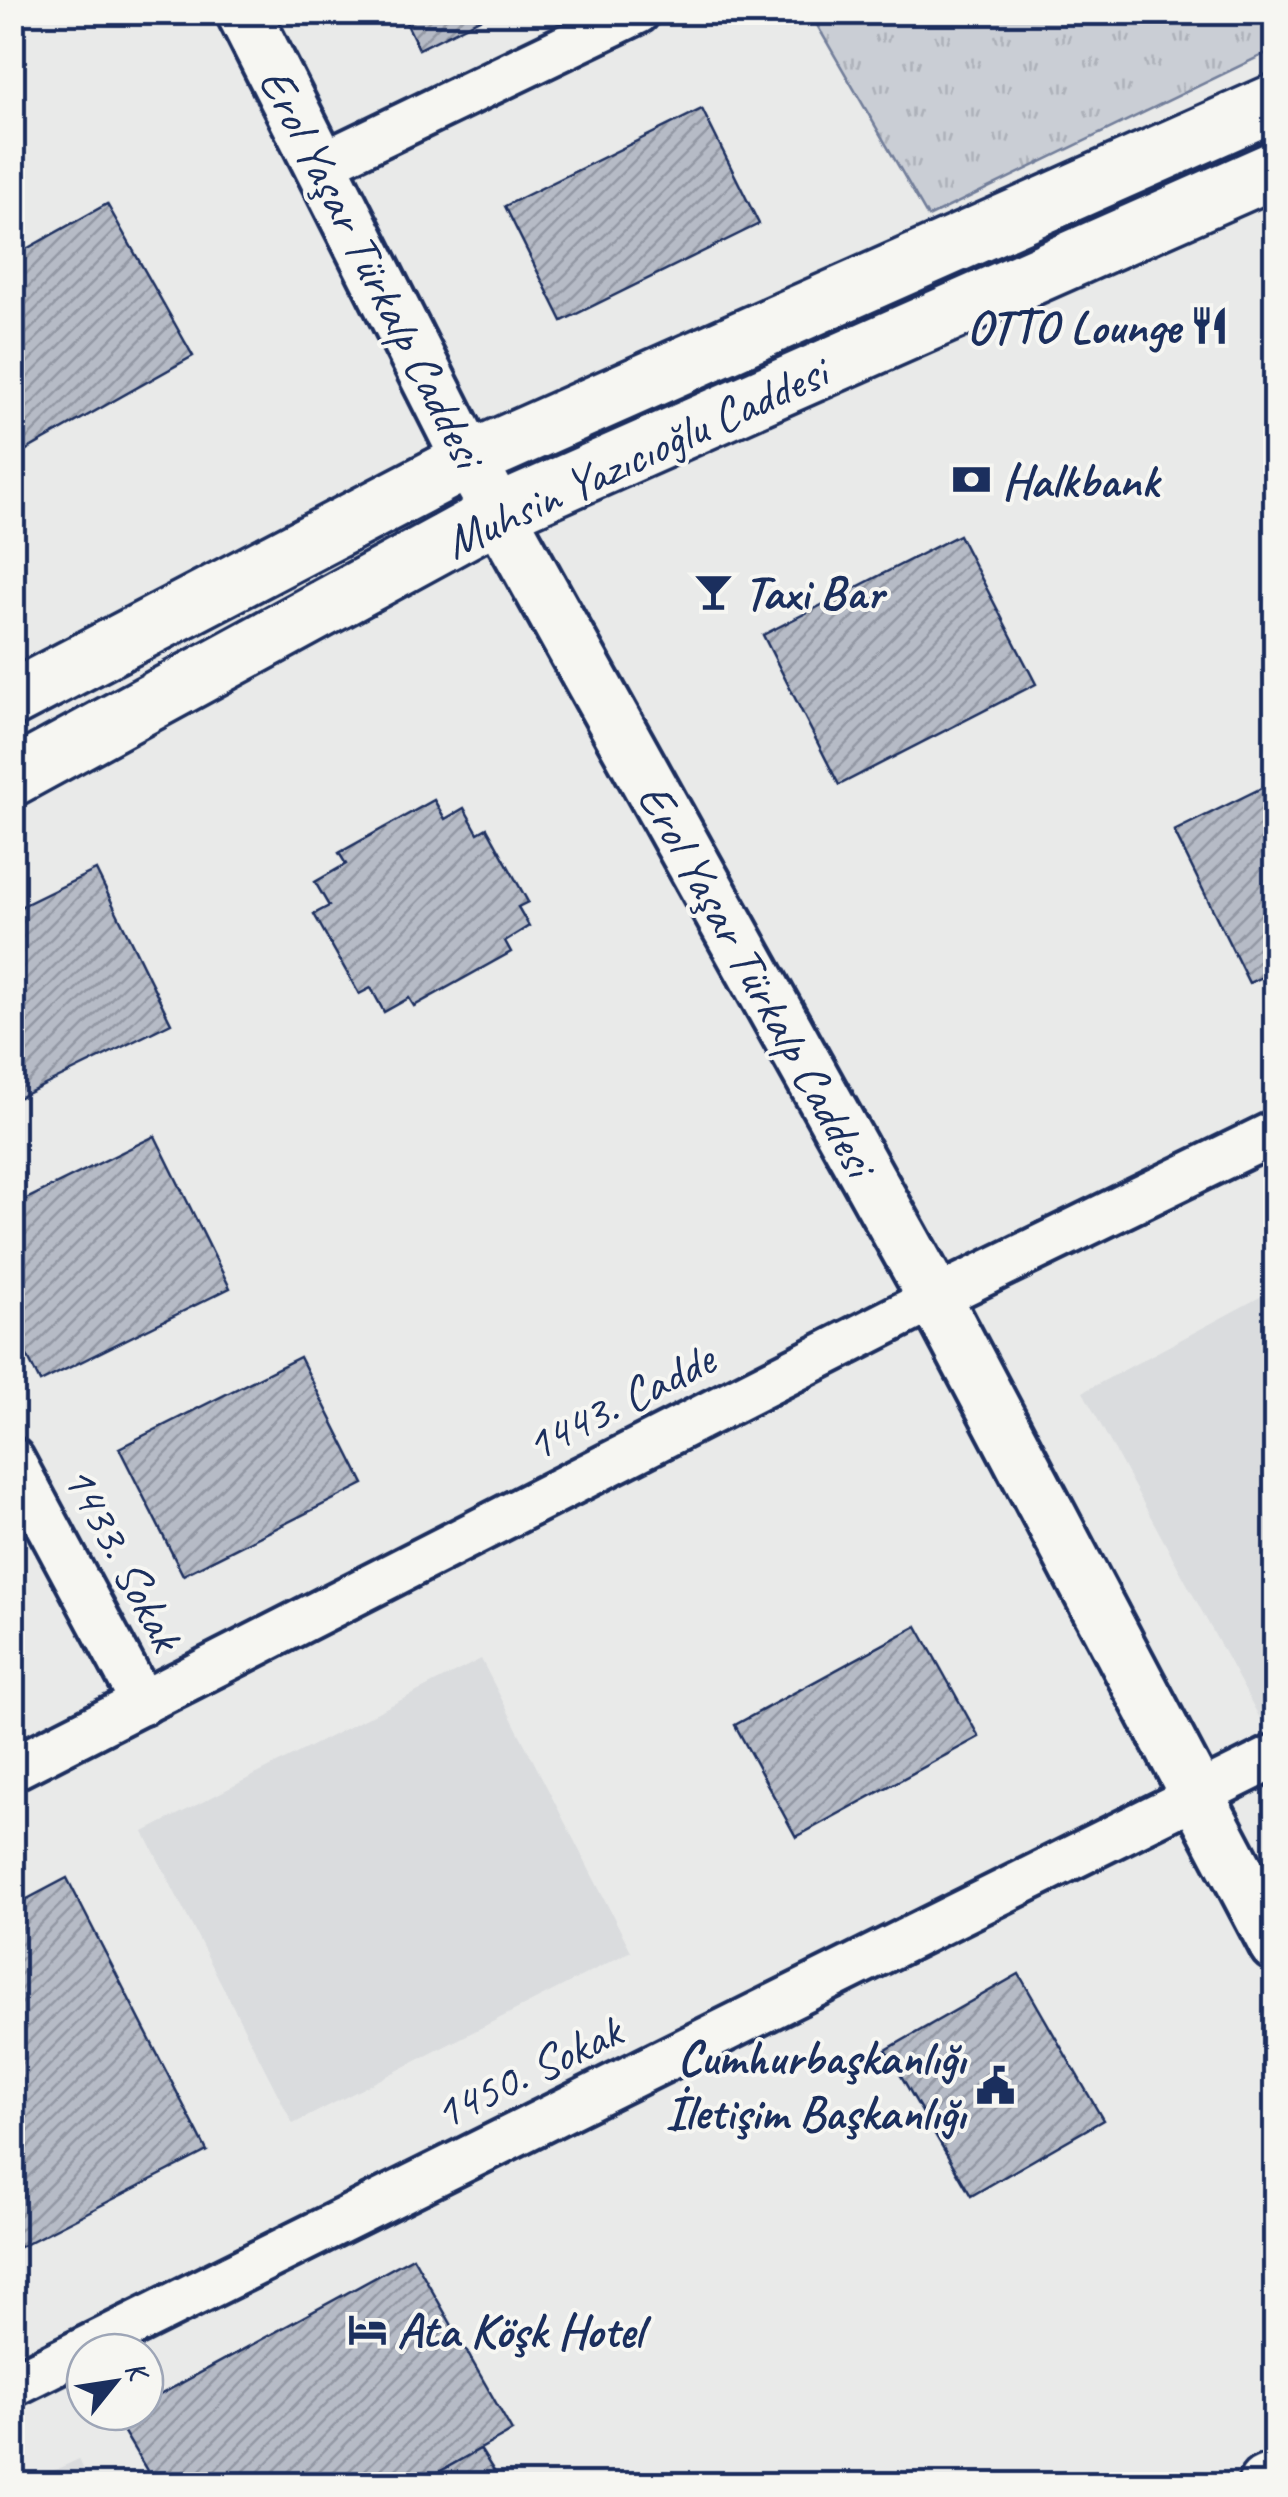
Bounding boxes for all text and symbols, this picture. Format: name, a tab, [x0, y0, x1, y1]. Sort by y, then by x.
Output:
street label: Erol Yaşar Türkalp Caddesi	[246, 58, 501, 481]
place label: OTTO Lounge	[967, 297, 1184, 357]
restaurant icon: OTTO Lounge	[1189, 305, 1231, 347]
street label: Muhsin Yazıcıoğlu Caddesi	[435, 340, 841, 572]
place label: Halkbank	[1002, 451, 1162, 511]
bank icon: Halkbank	[951, 459, 993, 501]
place label: Taxi Bar	[744, 563, 888, 623]
bar icon: Taxi Bar	[693, 571, 735, 613]
street label: Erol Yaşar Türkalp Caddesi	[624, 773, 892, 1191]
street label: 1443. Cadde	[515, 1327, 727, 1475]
street label: 1433. Sokak	[49, 1454, 199, 1664]
street label: 1450. Sokak	[424, 1999, 634, 2143]
place label: Cumhurbaşkanlığı İletişim Başkanlığı	[665, 2028, 968, 2143]
public building icon: Cumhurbaşkanlığı İletişim Başkanlığı	[974, 2064, 1016, 2106]
place label: Ata Köşk Hotel	[397, 2301, 652, 2361]
hotel icon: Ata Köşk Hotel	[346, 2309, 388, 2351]
north arrow	[65, 2332, 165, 2432]
text: K	[118, 2355, 158, 2390]

